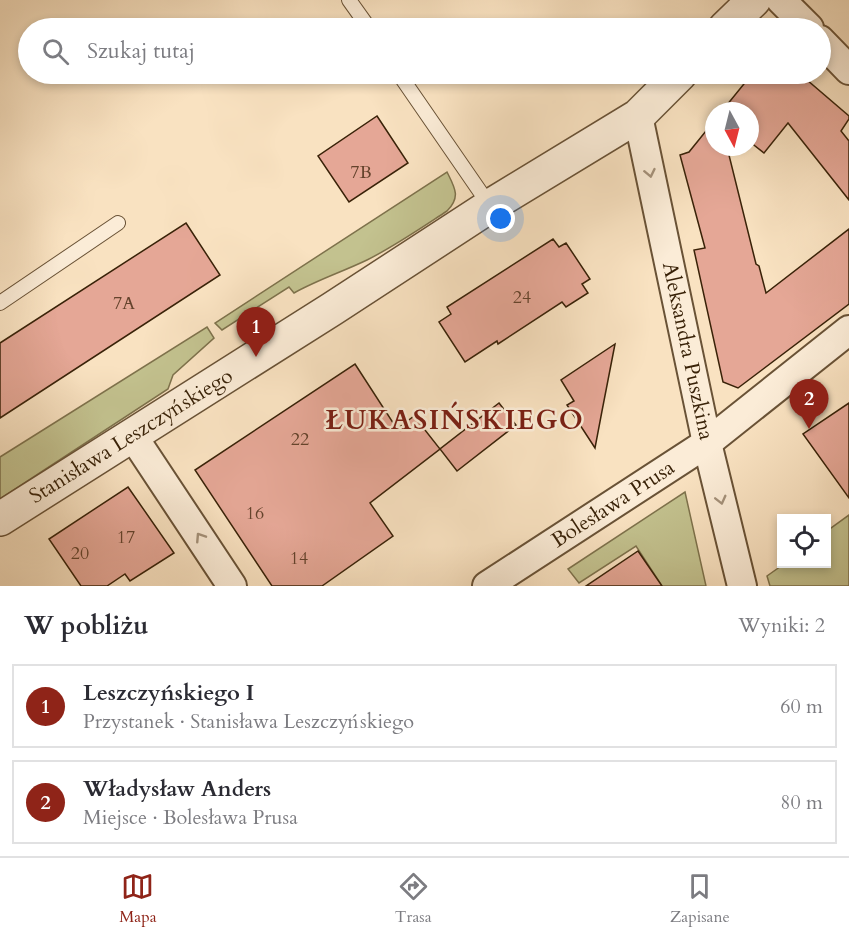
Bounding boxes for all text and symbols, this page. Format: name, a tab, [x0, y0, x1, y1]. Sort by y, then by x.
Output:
search box	[18, 18, 831, 84]
icon: search	[39, 35, 72, 68]
text: Szukaj tutaj	[87, 36, 195, 66]
north arrow	[705, 102, 759, 156]
house number: 7B	[350, 160, 372, 185]
one-way arrow	[643, 168, 656, 178]
your location	[486, 204, 515, 233]
street label: Aleksandra Puszkina	[655, 259, 721, 443]
house number: 24	[513, 285, 531, 310]
house number: 7A	[113, 291, 135, 316]
pin: 1	[236, 308, 276, 357]
street label: Stanisława Leszczyńskiego	[24, 361, 238, 511]
pin: 2	[790, 380, 828, 429]
district label: ŁUKASIŃSKIEGO	[326, 401, 584, 439]
house number: 22	[291, 427, 309, 452]
street label: Bolesława Prusa	[546, 453, 680, 555]
one-way arrow	[714, 495, 727, 505]
house number: 16	[246, 501, 264, 526]
map controls	[777, 514, 831, 568]
button: locate	[777, 514, 831, 568]
house number: 17	[117, 525, 135, 550]
one-way arrow	[196, 533, 207, 544]
house number: 20	[71, 541, 89, 566]
house number: 14	[290, 546, 308, 571]
text: W pobliżu	[24, 608, 149, 643]
text: Wyniki: 2	[738, 612, 825, 639]
text: Leszczyńskiego I	[83, 678, 254, 708]
text: 1	[40, 693, 51, 720]
text: 60 m	[780, 693, 823, 720]
text: Przystanek · Stanisława Leszczyńskiego	[83, 708, 414, 735]
text: Władysław Anders	[83, 774, 271, 804]
text: 2	[40, 789, 51, 816]
text: 80 m	[780, 789, 823, 816]
text: Miejsce · Bolesława Prusa	[83, 804, 298, 831]
tab: Mapa	[119, 870, 157, 928]
tab: Trasa	[395, 870, 432, 928]
tab: Zapisane	[670, 870, 730, 928]

